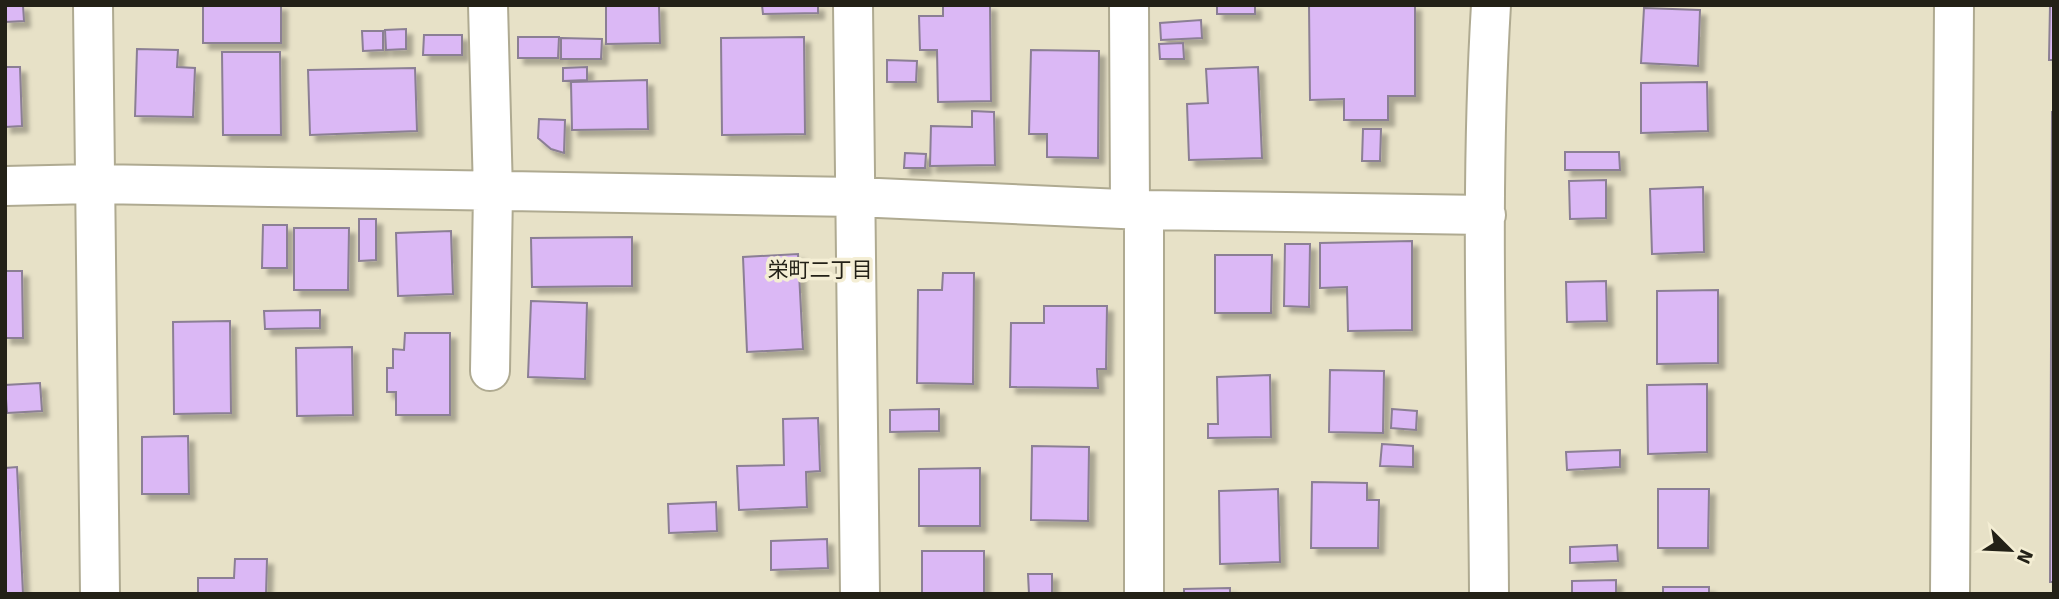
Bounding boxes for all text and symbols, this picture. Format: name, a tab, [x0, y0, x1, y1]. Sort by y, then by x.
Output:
district label: 栄町二丁目	[768, 257, 873, 283]
north arrow	[1975, 515, 2045, 585]
text: N	[2011, 546, 2038, 567]

